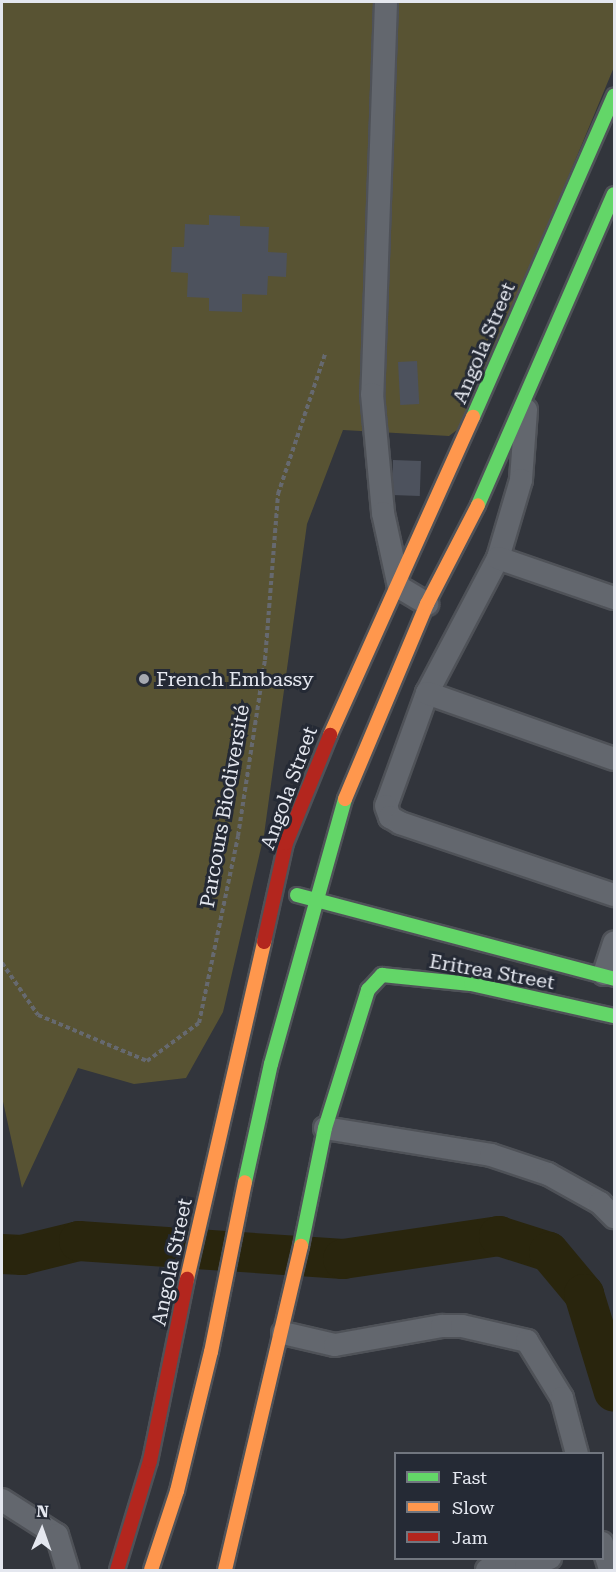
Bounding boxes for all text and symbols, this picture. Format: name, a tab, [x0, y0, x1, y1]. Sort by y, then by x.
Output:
street label: Angola Street	[448, 279, 520, 407]
place label: French Embassy	[156, 667, 314, 691]
marker: French Embassy	[137, 672, 151, 686]
street label: Parcours Biodiversité	[195, 703, 255, 909]
street label: Angola Street	[256, 723, 322, 853]
street label: Eritrea Street	[427, 949, 557, 995]
street label: Angola Street	[147, 1196, 197, 1328]
legend	[394, 1452, 604, 1560]
text: Fast	[452, 1467, 487, 1488]
text: Slow	[452, 1497, 494, 1518]
north arrow	[12, 1500, 72, 1560]
text: N	[36, 1502, 49, 1521]
text: Jam	[452, 1527, 488, 1548]

